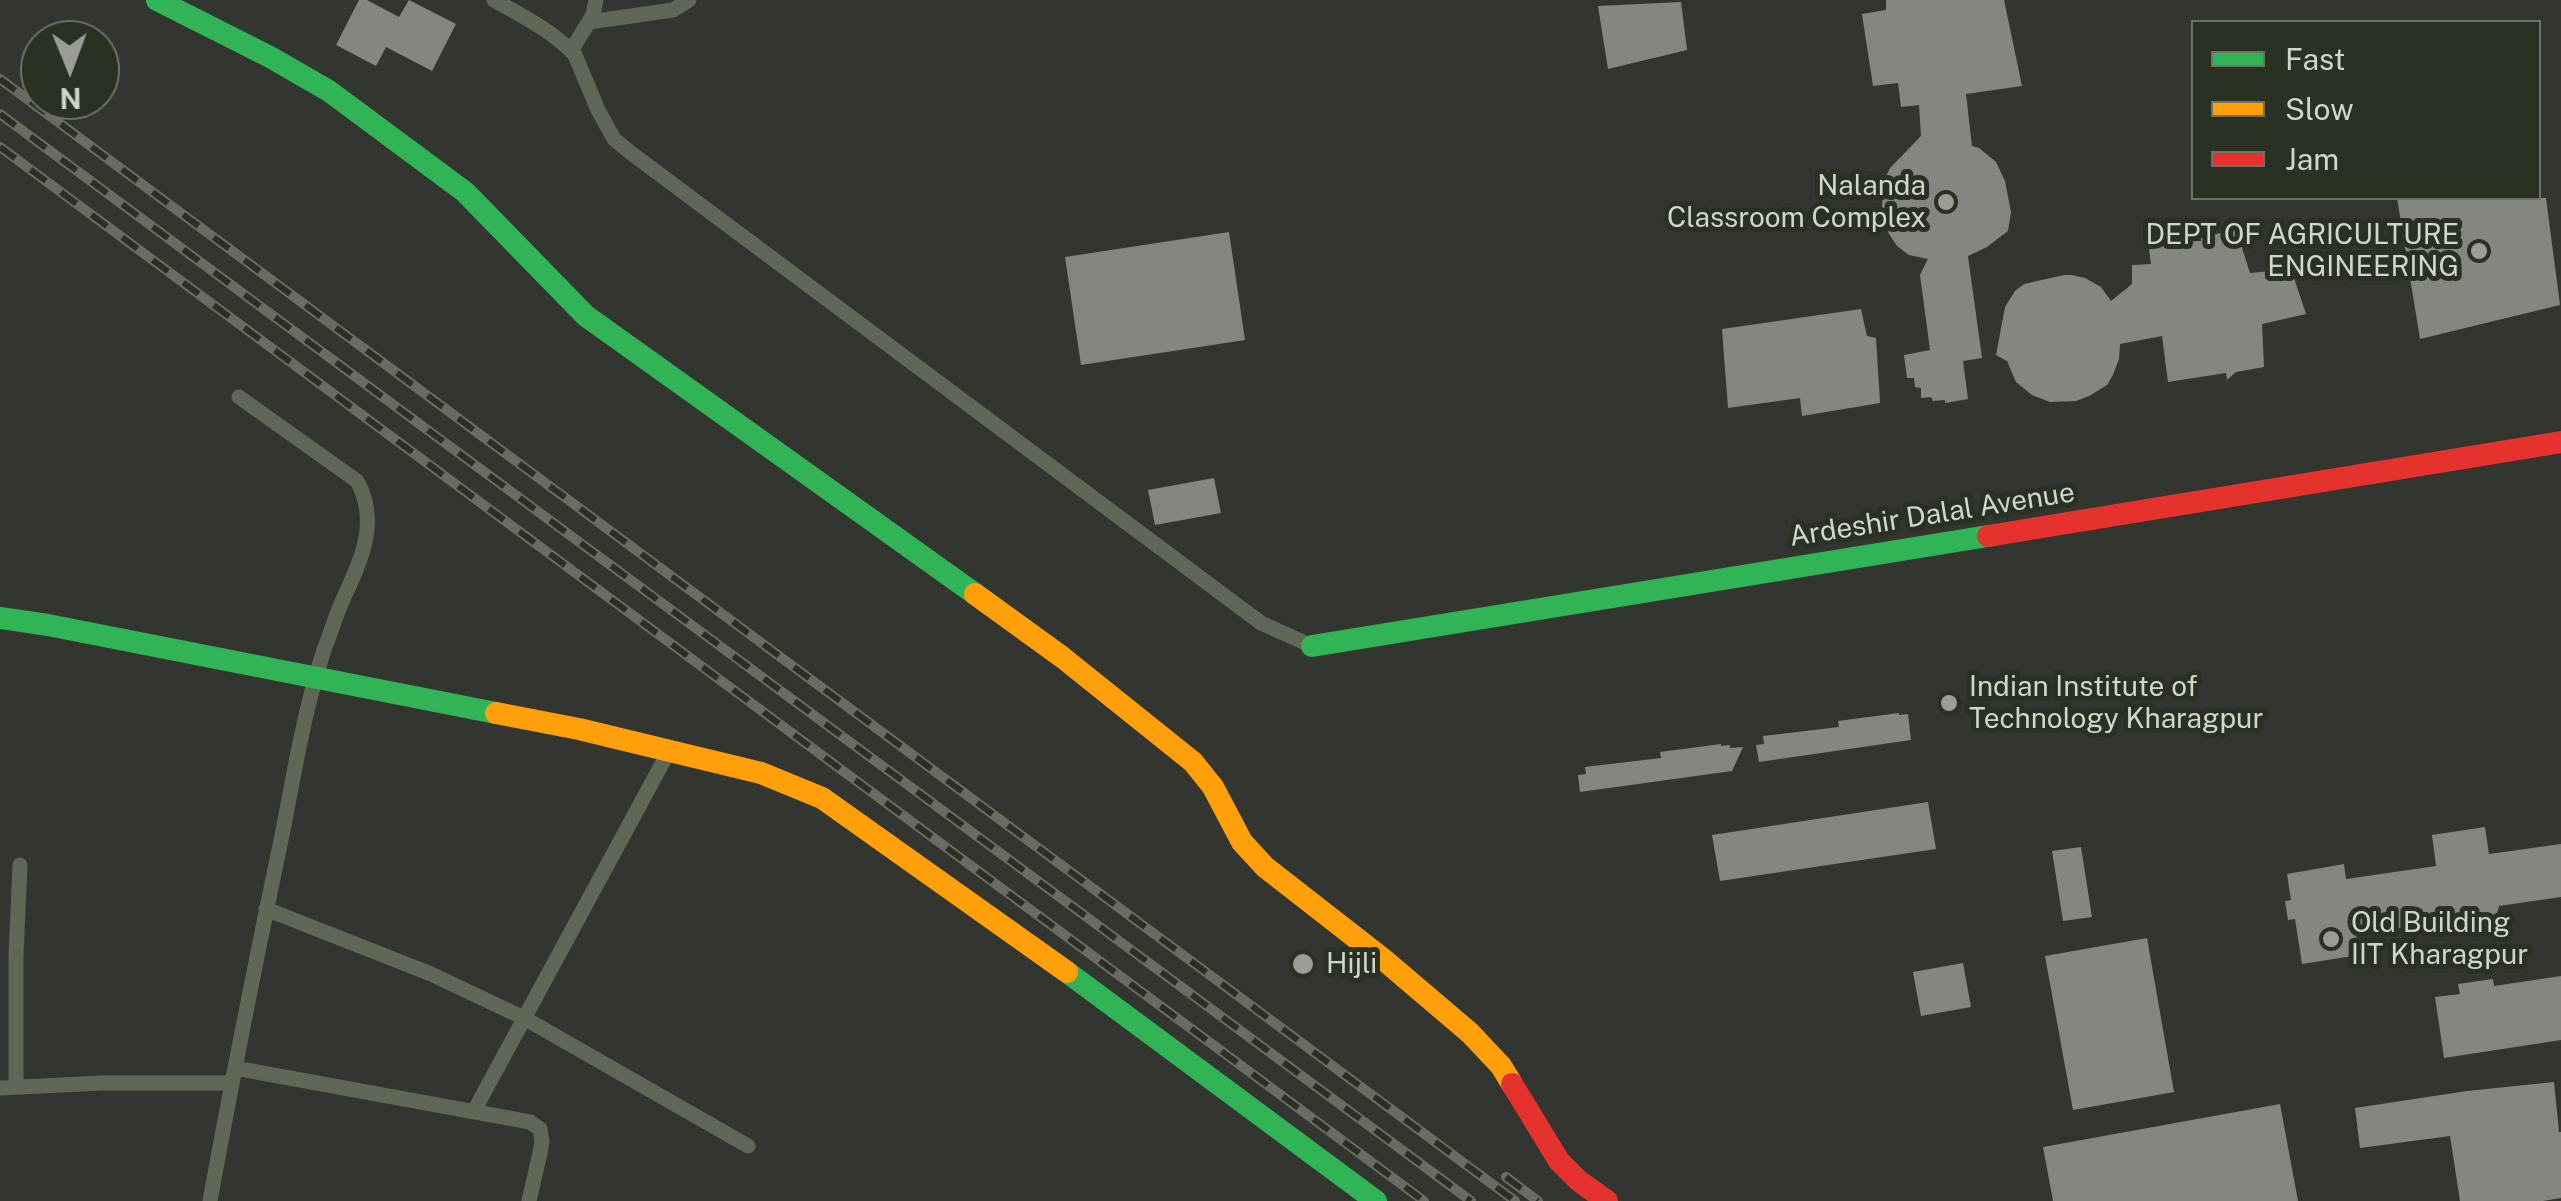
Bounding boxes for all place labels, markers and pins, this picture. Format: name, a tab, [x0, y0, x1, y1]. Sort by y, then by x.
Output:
place label: Nalanda Classroom Complex	[1667, 169, 1926, 235]
marker: Nalanda Classroom Complex	[1935, 191, 1957, 213]
place label: DEPT OF AGRICULTURE ENGINEERING	[2146, 218, 2459, 284]
marker: DEPT OF AGRICULTURE ENGINEERING	[2468, 240, 2490, 262]
place label: Indian Institute of Technology Kharagpur	[1969, 670, 2263, 736]
marker: Indian Institute of Technology Kharagpur	[1938, 692, 1960, 714]
place label: Old Building IIT Kharagpur	[2351, 906, 2528, 972]
marker: Old Building IIT Kharagpur	[2320, 928, 2342, 950]
place label: Hijli	[1326, 947, 1377, 981]
marker: Hijli	[1290, 951, 1316, 977]

